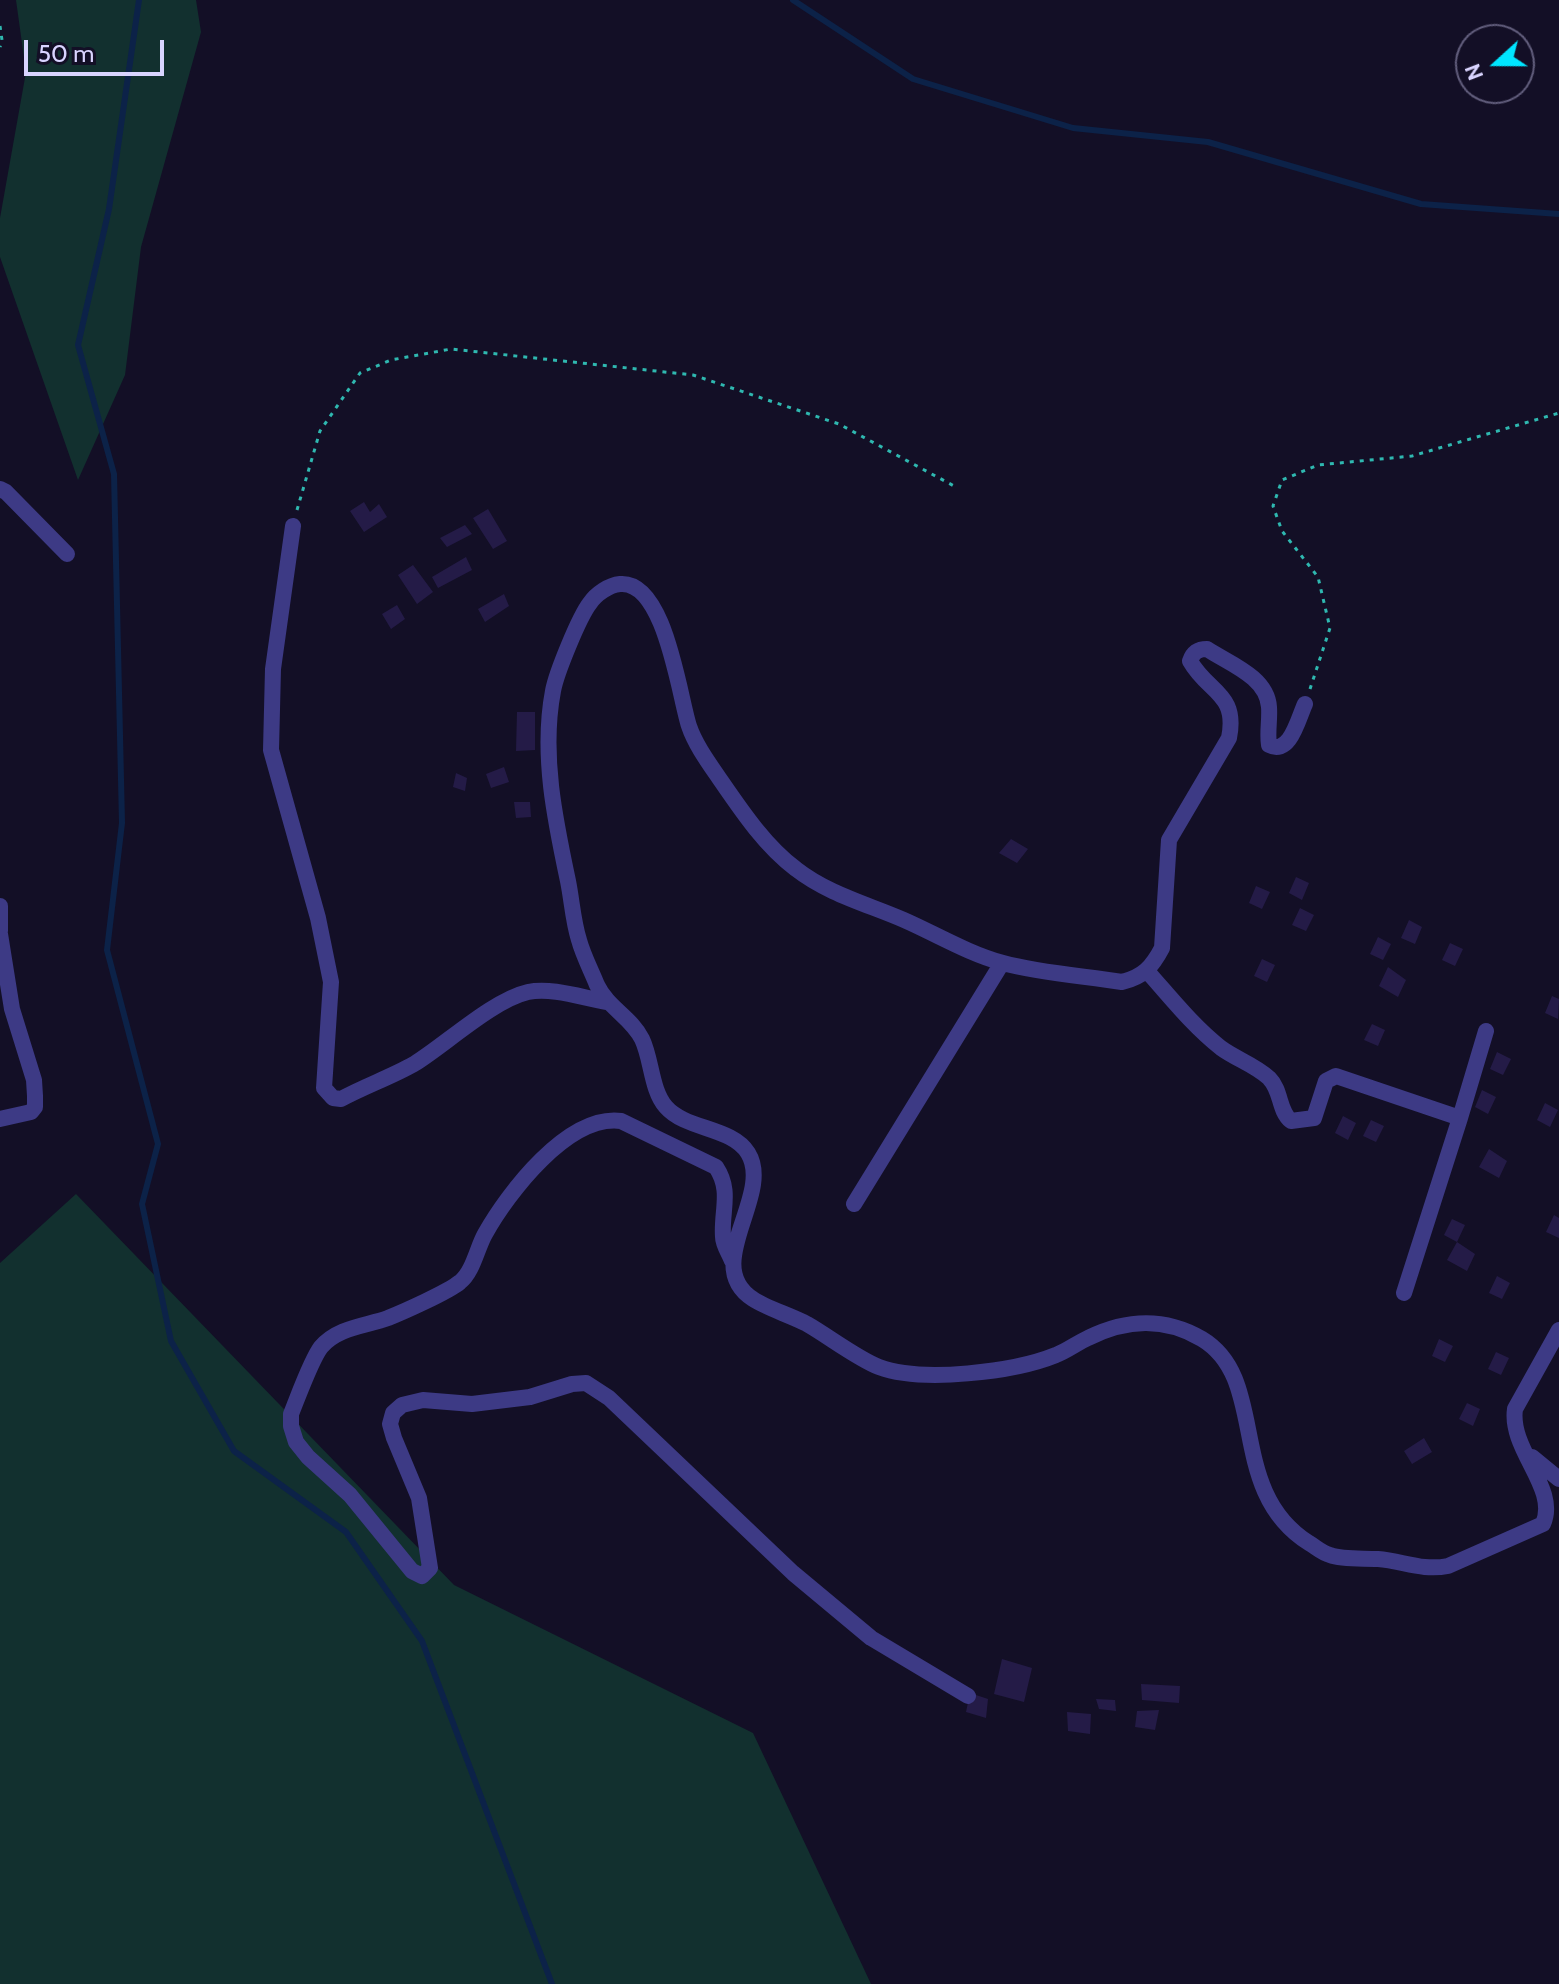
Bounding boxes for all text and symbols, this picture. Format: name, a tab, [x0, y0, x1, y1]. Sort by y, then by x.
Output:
scale bar	[28, 24, 168, 74]
north arrow	[1455, 24, 1535, 104]
text: 50 m	[38, 39, 94, 68]
text: N	[1459, 60, 1489, 84]

